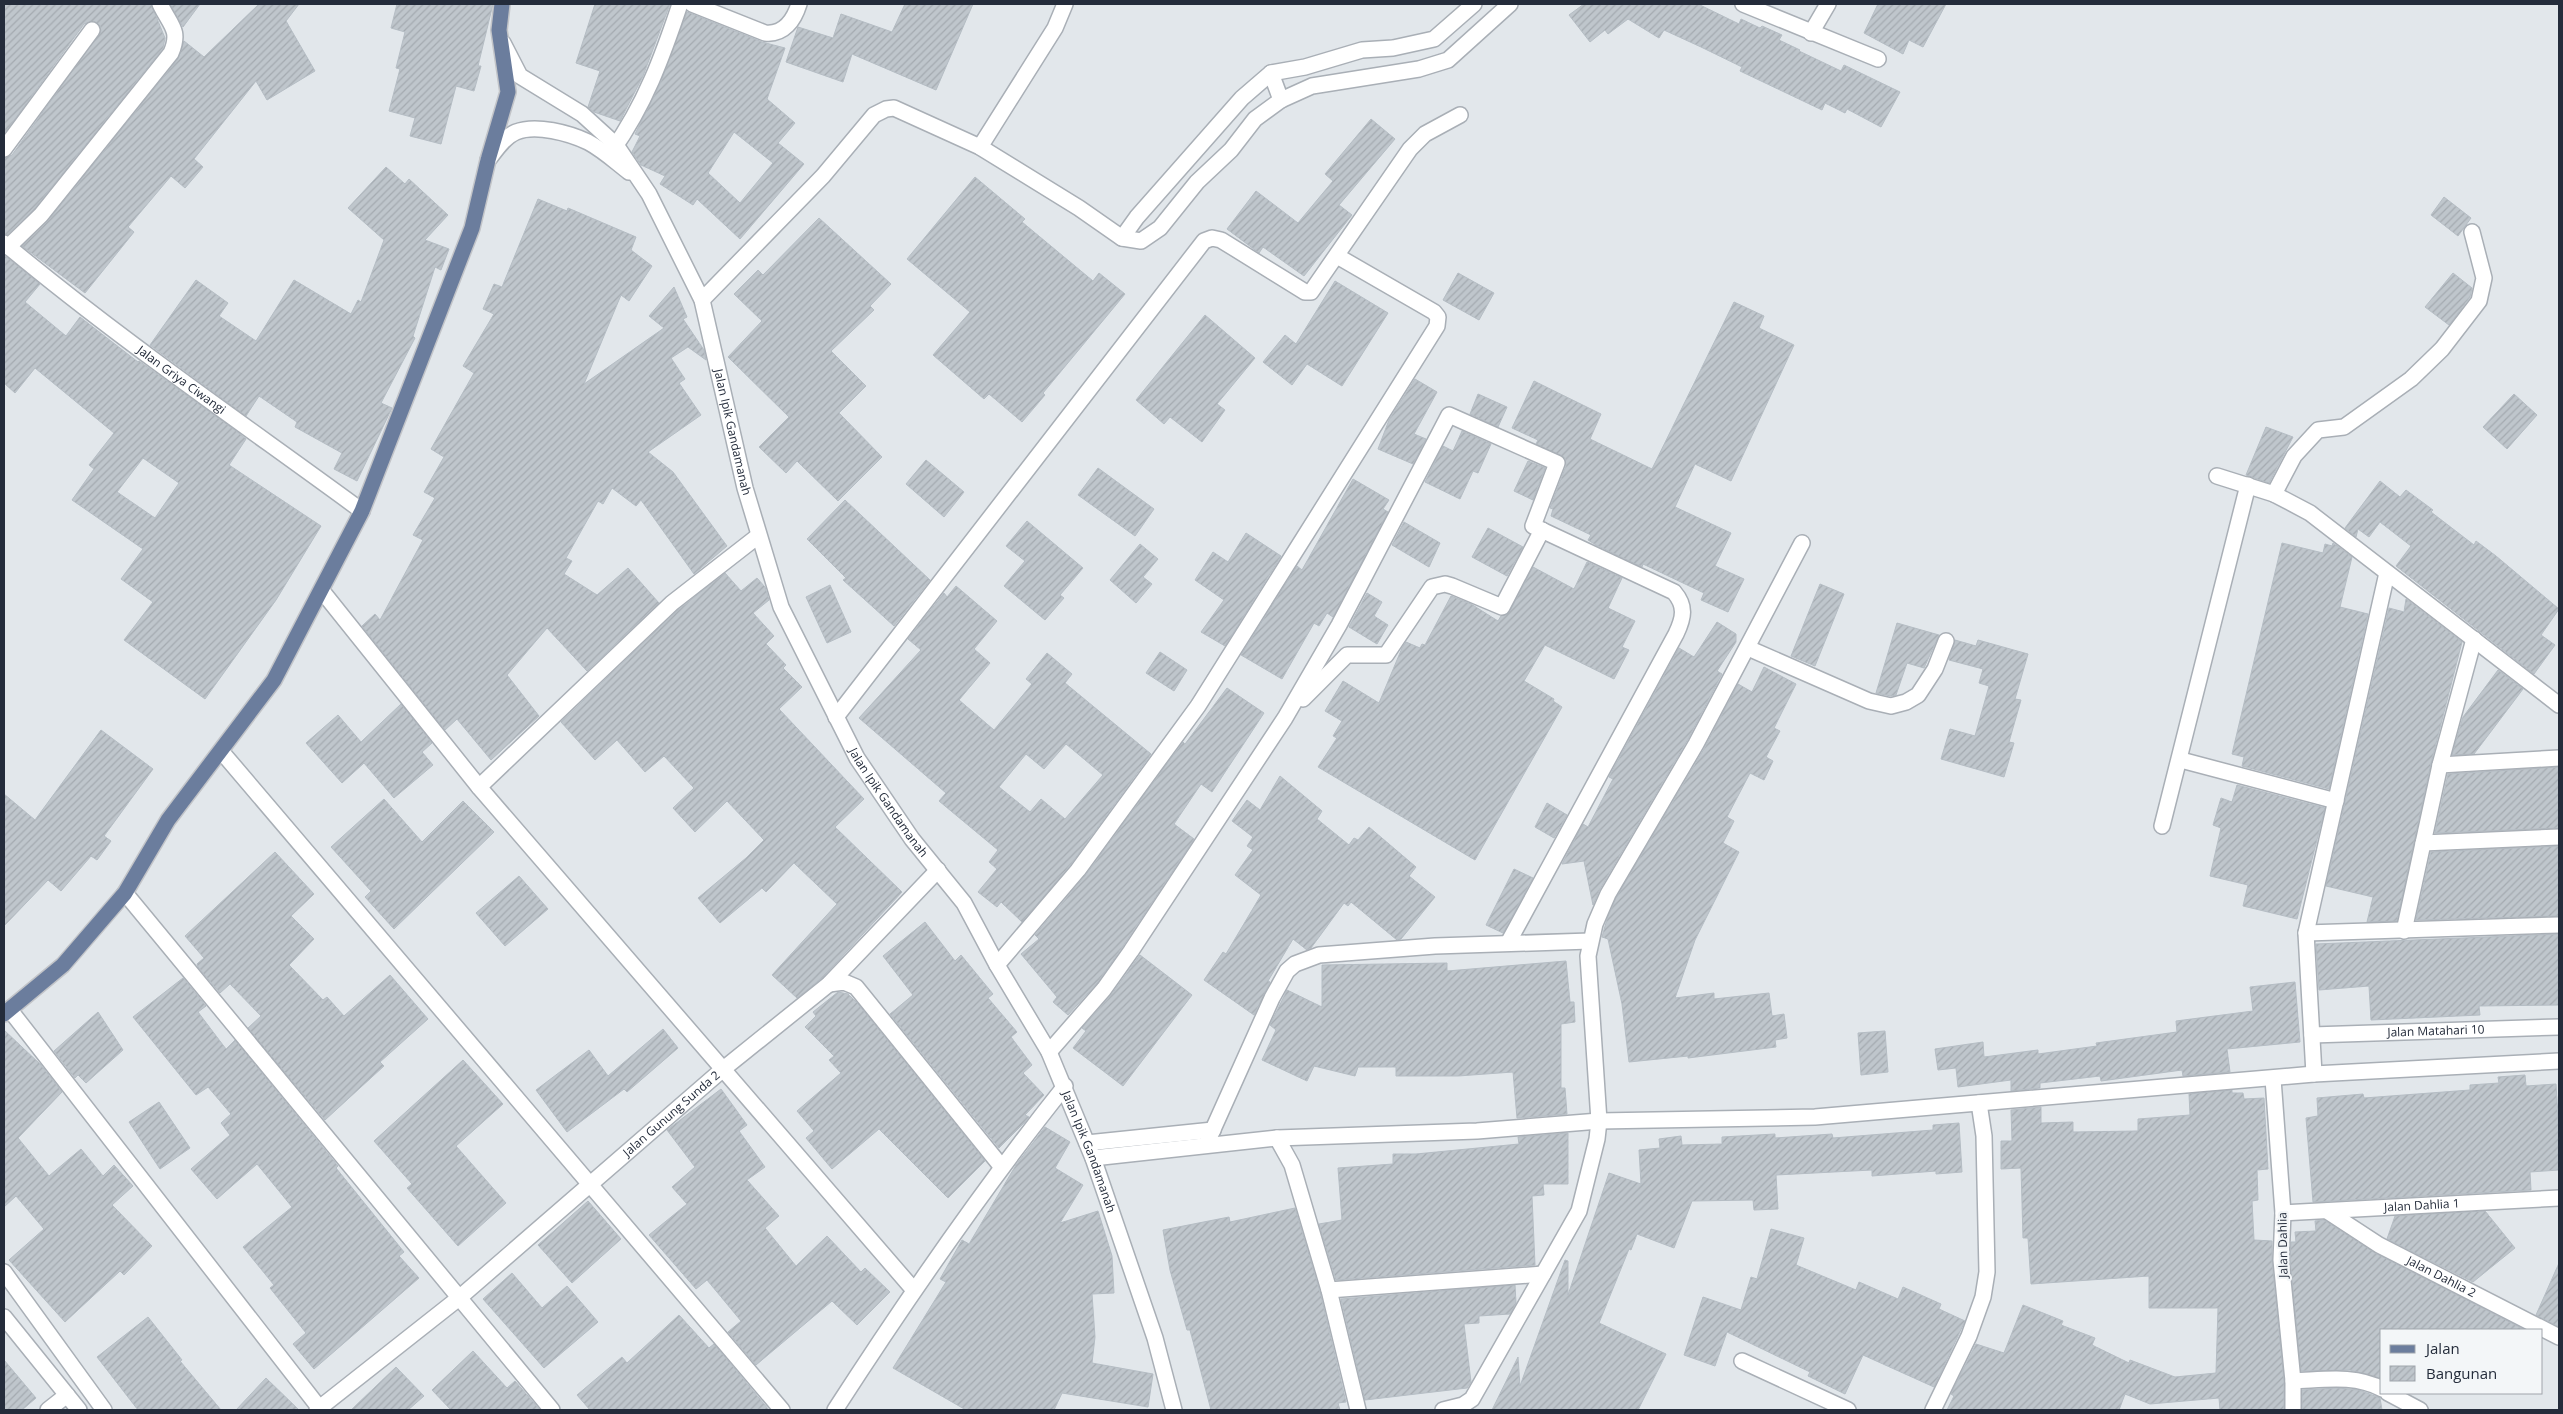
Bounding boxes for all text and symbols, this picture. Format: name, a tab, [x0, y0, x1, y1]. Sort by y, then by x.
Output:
street label: Jalan Griya Ciwangi	[133, 341, 229, 418]
street label: Jalan Ipik Gandamanah	[710, 366, 756, 497]
street label: Jalan Ipik Gandamanah	[845, 744, 932, 860]
street label: Jalan Matahari 10	[2386, 1020, 2485, 1041]
street label: Jalan Gunung Sunda 2	[618, 1067, 723, 1161]
street label: Jalan Ipik Gandamanah	[1058, 1087, 1120, 1215]
street label: Jalan Dahlia 1	[2383, 1194, 2460, 1216]
street label: Jalan Dahlia	[2273, 1212, 2292, 1279]
street label: Jalan Dahlia 2	[2403, 1251, 2479, 1301]
legend	[2380, 1329, 2543, 1394]
text: Jalan	[2424, 1338, 2460, 1358]
text: Bangunan	[2426, 1363, 2497, 1383]

